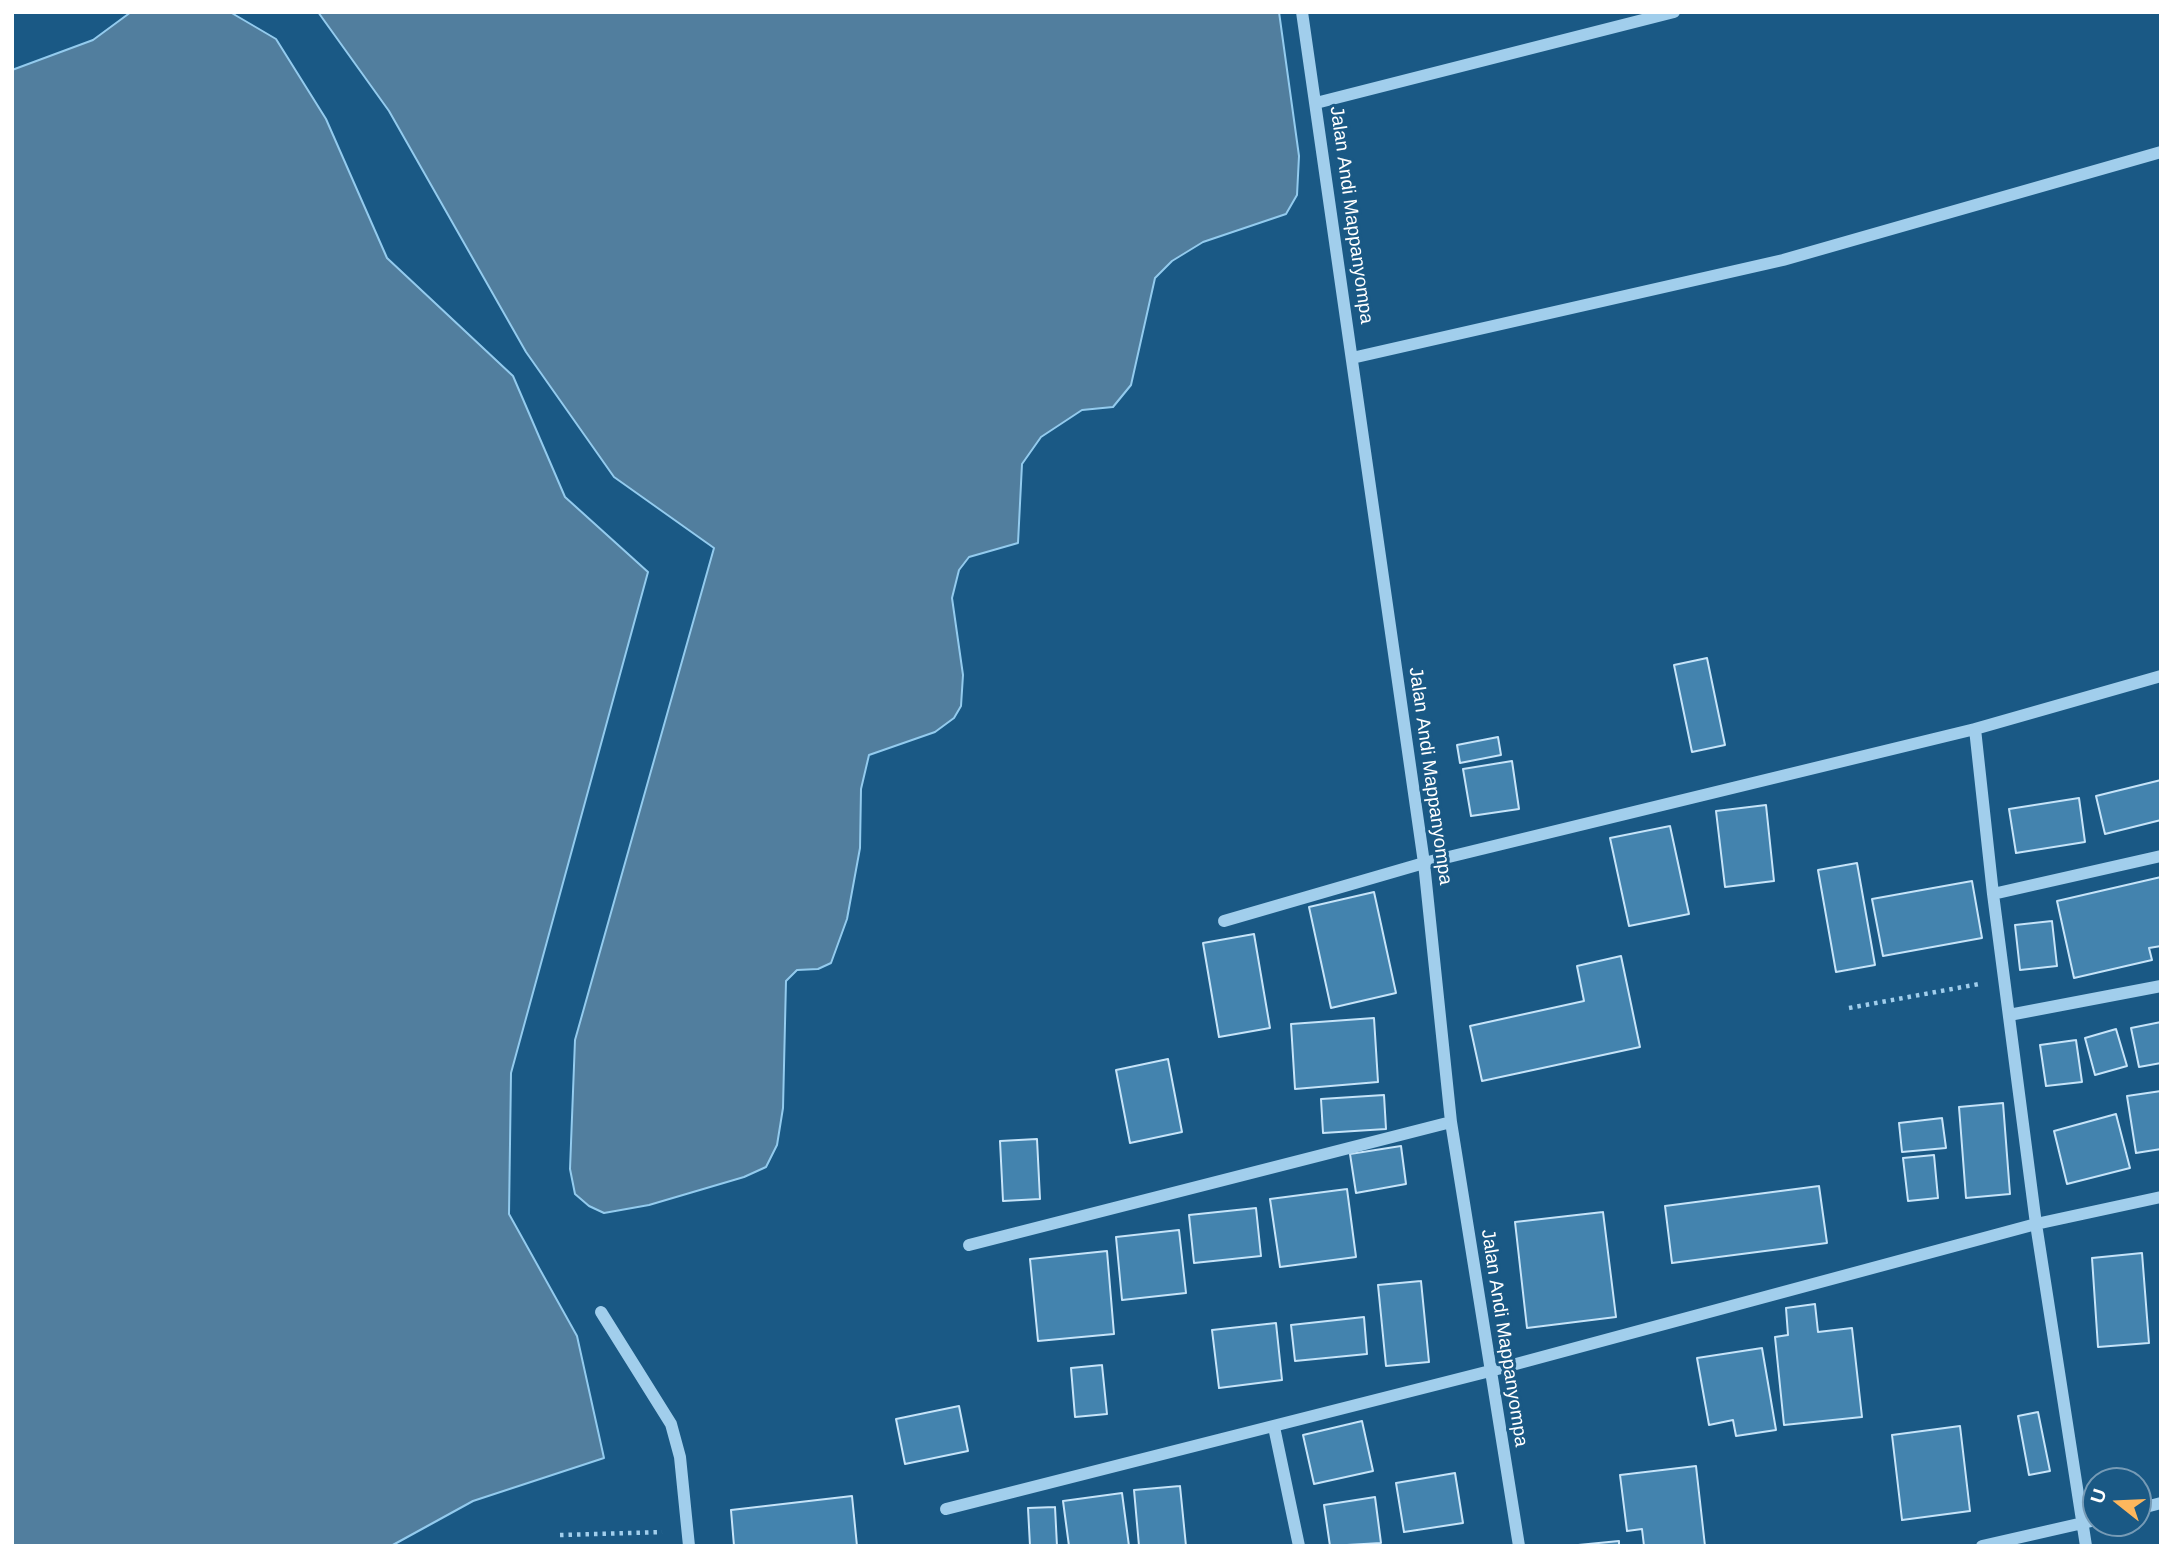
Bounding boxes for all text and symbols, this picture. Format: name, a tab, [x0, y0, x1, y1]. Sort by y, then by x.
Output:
street label: Jalan Andi Mappanyompa	[1324, 105, 1378, 325]
street label: Jalan Andi Mappanyompa	[1403, 666, 1457, 886]
street label: Jalan Andi Mappanyompa	[1476, 1228, 1532, 1448]
north arrow	[2082, 1467, 2152, 1537]
text: U	[2086, 1486, 2111, 1506]

